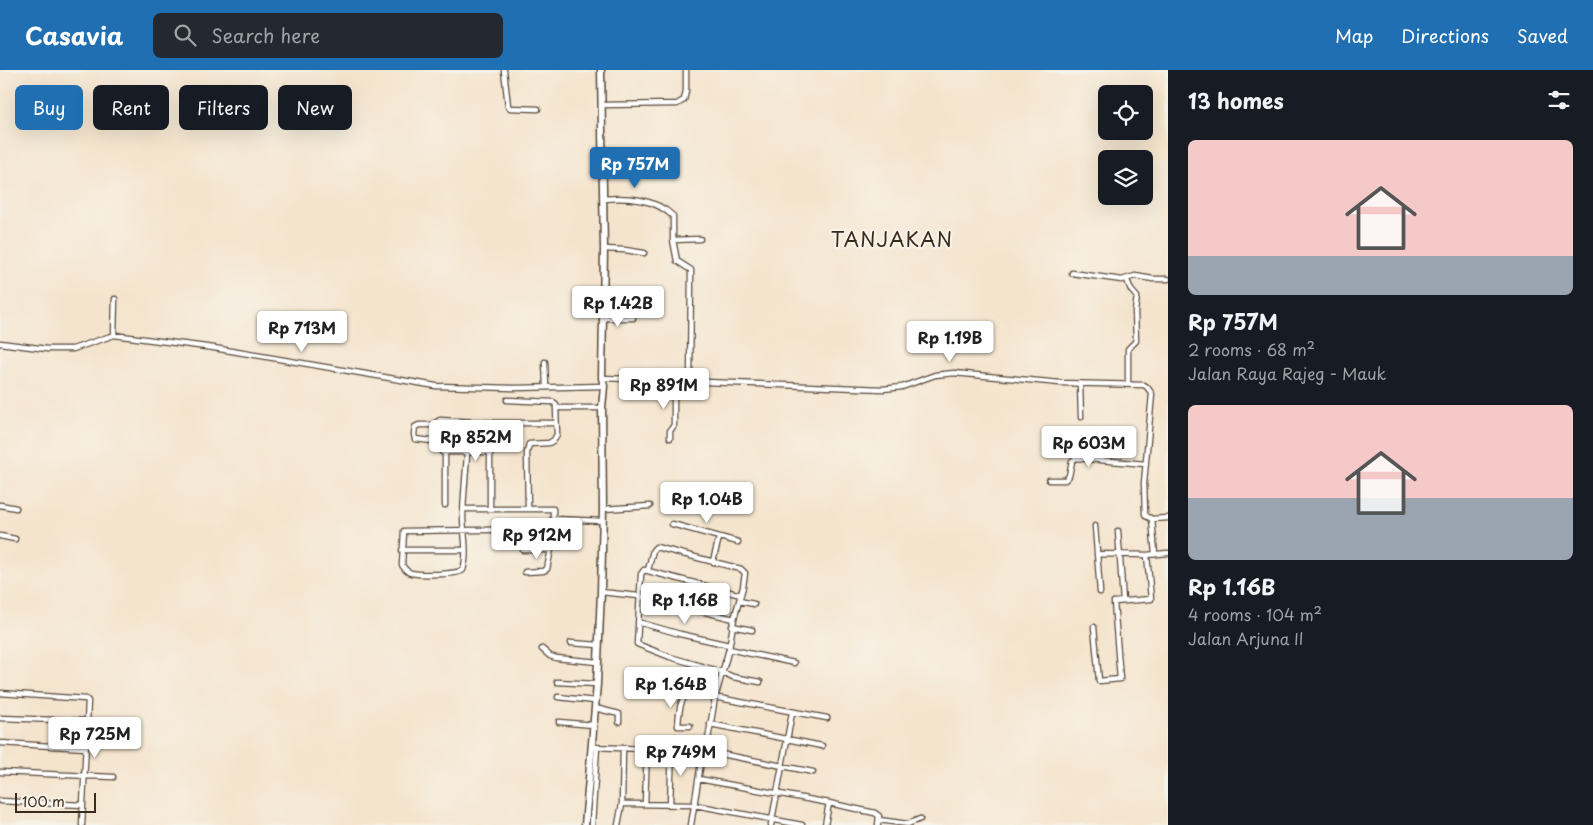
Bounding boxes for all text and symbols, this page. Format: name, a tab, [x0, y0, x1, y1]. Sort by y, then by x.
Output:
search box	[153, 13, 503, 58]
text: Casavia	[25, 17, 123, 53]
icon: search	[171, 21, 199, 49]
text: Search here	[211, 21, 320, 49]
text: Map	[1335, 22, 1373, 49]
text: Directions	[1401, 22, 1489, 49]
text: Saved	[1517, 22, 1568, 49]
text: 13 homes	[1188, 84, 1284, 116]
chip: Buy	[15, 85, 83, 130]
chip: Rent	[93, 85, 169, 130]
chip: Filters	[179, 85, 268, 130]
chip: New	[278, 85, 352, 130]
map controls	[1098, 85, 1153, 205]
button: locate	[1098, 85, 1153, 140]
icon: filters	[1545, 86, 1573, 114]
pin: Rp 757M	[589, 146, 681, 189]
button: layers	[1098, 150, 1153, 205]
text: Rp 757M	[601, 151, 669, 175]
icon: home	[1336, 173, 1426, 263]
district label: TANJAKAN	[831, 224, 953, 254]
pin: Rp 1.42B	[566, 286, 670, 328]
text: Rp 1.42B	[583, 290, 653, 314]
text: Rp 757M	[1188, 305, 1278, 337]
pin: Rp 713M	[256, 310, 348, 353]
text: Rp 713M	[268, 315, 336, 339]
pin: Rp 1.19B	[898, 320, 1002, 363]
text: Rp 1.19B	[918, 325, 982, 349]
text: 2 rooms · 68 m²	[1188, 337, 1315, 361]
text: Jalan Raya Rajeg - Mauk	[1188, 361, 1386, 385]
pin: Rp 891M	[618, 368, 710, 410]
text: Rp 891M	[630, 372, 698, 396]
pin: Rp 852M	[430, 420, 522, 462]
text: Rp 852M	[440, 424, 512, 448]
pin: Rp 603M	[1043, 426, 1135, 468]
text: Rp 603M	[1052, 430, 1126, 454]
icon: home	[1336, 438, 1426, 528]
pin: Rp 1.04B	[655, 482, 759, 524]
text: Rp 1.04B	[671, 486, 743, 510]
pin: Rp 912M	[491, 518, 583, 560]
text: Rp 912M	[502, 522, 572, 546]
text: Rp 1.16B	[1188, 570, 1275, 602]
pin: Rp 1.16B	[633, 582, 737, 625]
text: Rp 1.16B	[652, 587, 718, 611]
text: 4 rooms · 104 m²	[1188, 602, 1322, 626]
text: Jalan Arjuna II	[1188, 626, 1304, 650]
pin: Rp 1.64B	[619, 666, 723, 709]
text: Rp 1.64B	[635, 671, 707, 695]
pin: Rp 725M	[49, 716, 141, 759]
text: Rp 725M	[59, 721, 131, 745]
pin: Rp 749M	[635, 734, 727, 777]
text: Rp 749M	[646, 739, 716, 763]
scale bar	[15, 790, 96, 813]
text: 100 m	[22, 791, 65, 812]

